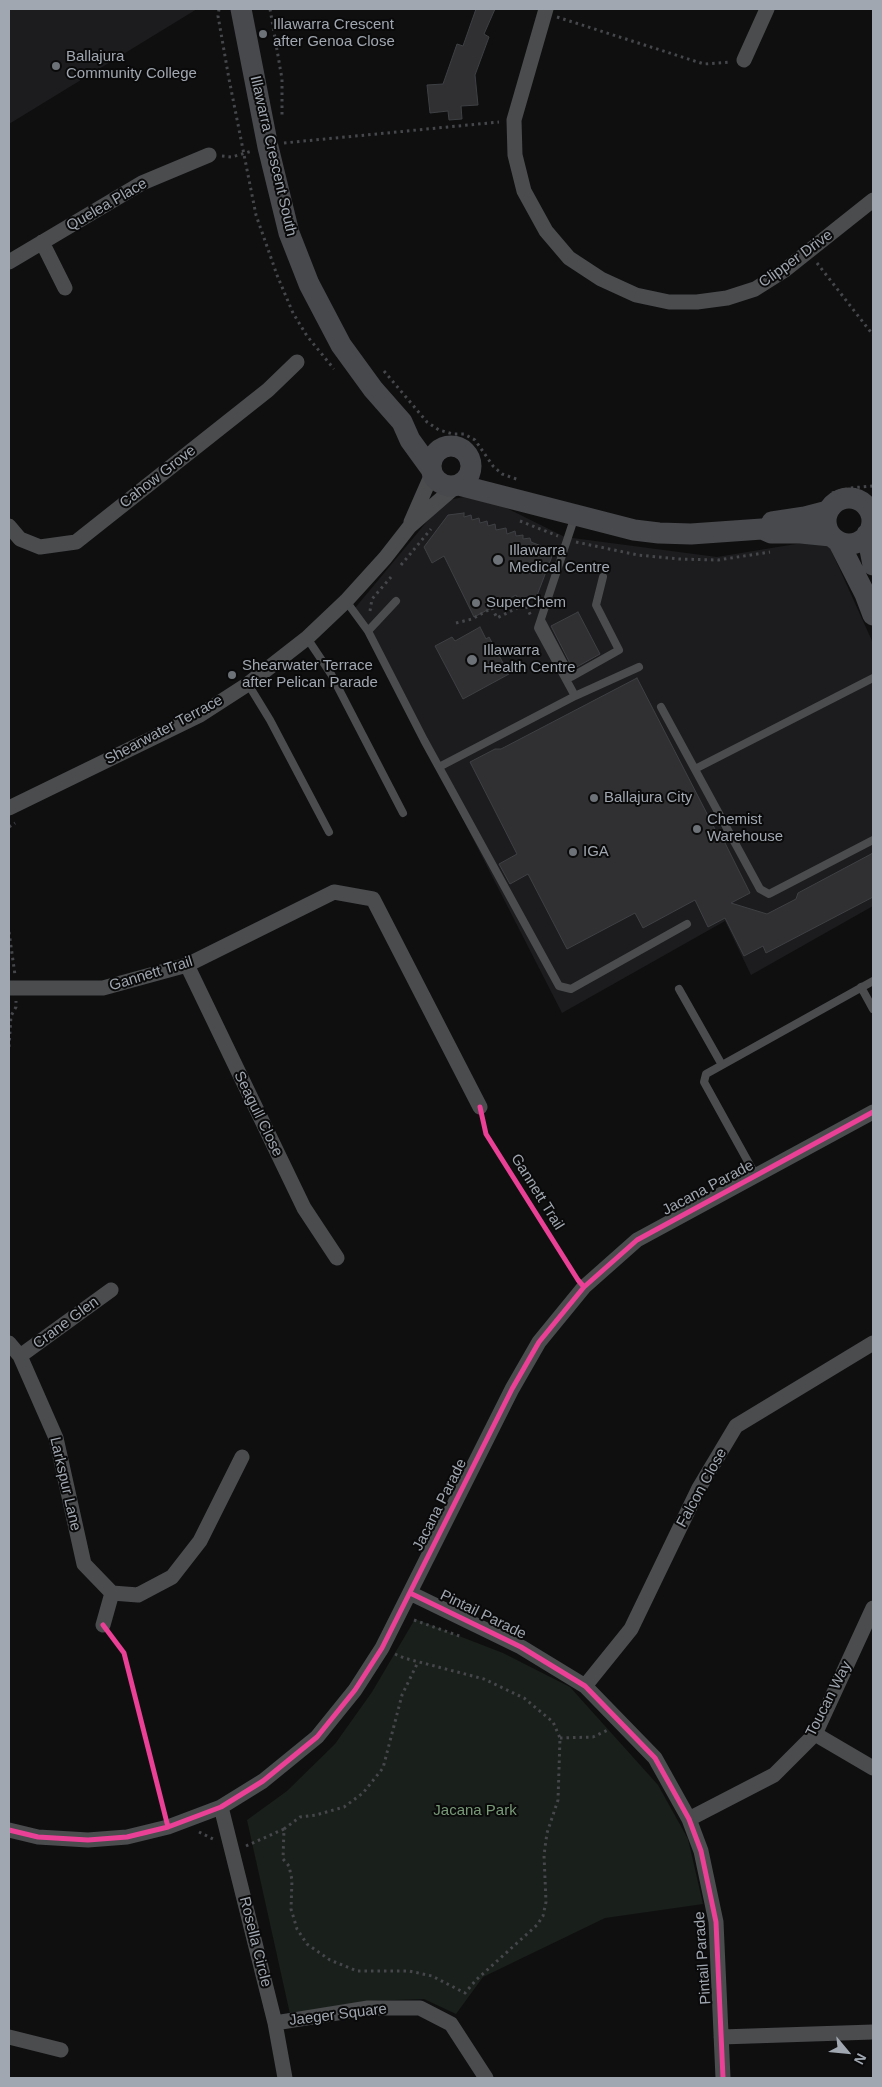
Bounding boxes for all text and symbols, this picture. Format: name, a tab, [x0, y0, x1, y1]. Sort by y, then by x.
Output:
place label: Illawarra Crescent after Genoa Close	[273, 16, 395, 51]
marker: Illawarra Crescent after Genoa Close	[257, 28, 269, 40]
place label: Ballajura Community College	[66, 48, 197, 83]
marker: Ballajura Community College	[50, 60, 62, 72]
street label: Illawarra Crescent South	[246, 74, 300, 238]
street label: Quelea Place	[64, 175, 150, 235]
street label: Clipper Drive	[756, 226, 836, 292]
street label: Cahow Grove	[116, 442, 200, 512]
place label: Illawarra Medical Centre	[509, 542, 610, 577]
marker: Illawarra Medical Centre	[491, 553, 505, 567]
place label: SuperChem	[486, 594, 566, 612]
marker: SuperChem	[470, 597, 482, 609]
place label: Illawarra Health Centre	[483, 642, 576, 677]
marker: Illawarra Health Centre	[465, 653, 479, 667]
place label: Shearwater Terrace after Pelican Parade	[242, 657, 378, 692]
marker: Shearwater Terrace after Pelican Parade	[226, 669, 238, 681]
street label: Shearwater Terrace	[102, 691, 226, 769]
place label: Ballajura City	[604, 789, 692, 807]
marker: Ballajura City	[588, 792, 600, 804]
place label: Chemist Warehouse	[707, 811, 783, 846]
marker: Chemist Warehouse	[691, 823, 703, 835]
place label: IGA	[583, 843, 609, 861]
marker: IGA	[567, 846, 579, 858]
street label: Gannett Trail	[107, 953, 195, 995]
street label: Seagull Close	[230, 1068, 286, 1160]
street label: Gannett Trail	[507, 1151, 567, 1233]
street label: Jacana Parade	[659, 1156, 757, 1220]
street label: Crane Glen	[30, 1293, 102, 1353]
street label: Larkspur Lane	[45, 1435, 85, 1533]
street label: Falcon Close	[673, 1445, 731, 1531]
street label: Jacana Parade	[409, 1456, 471, 1554]
street label: Pintail Parade	[437, 1586, 529, 1644]
street label: Toucan Way	[802, 1658, 856, 1740]
park label: Jacana Park	[433, 1802, 517, 1820]
street label: Rosella Circle	[235, 1895, 275, 1989]
street label: Pintail Parade	[691, 1911, 715, 2005]
street label: Jaeger Square	[288, 2000, 388, 2030]
north arrow	[822, 2027, 872, 2077]
text: N	[851, 2051, 870, 2067]

